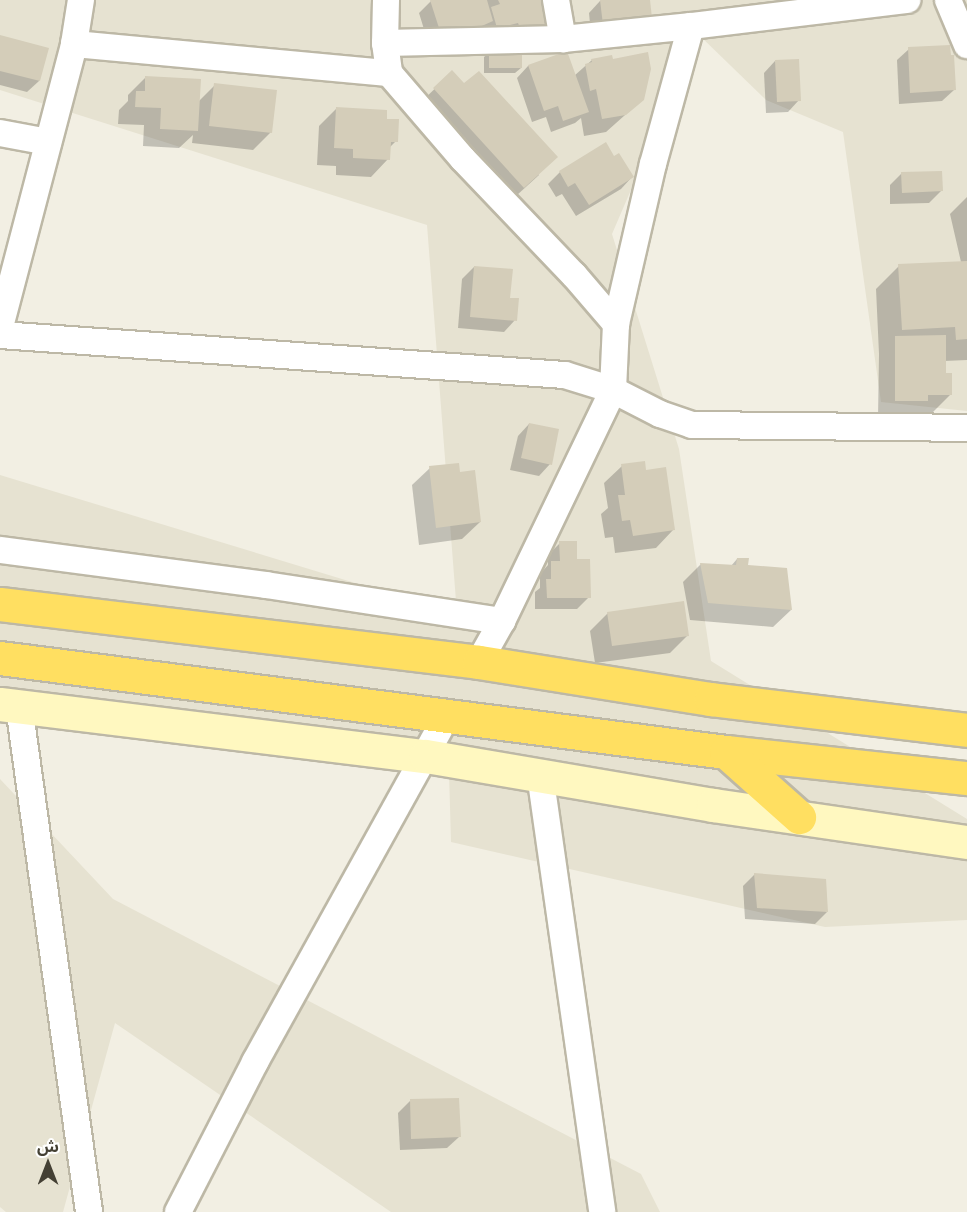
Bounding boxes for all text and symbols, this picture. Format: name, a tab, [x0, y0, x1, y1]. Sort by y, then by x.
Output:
north arrow	[18, 1134, 78, 1194]
text: ش	[37, 1134, 59, 1158]

